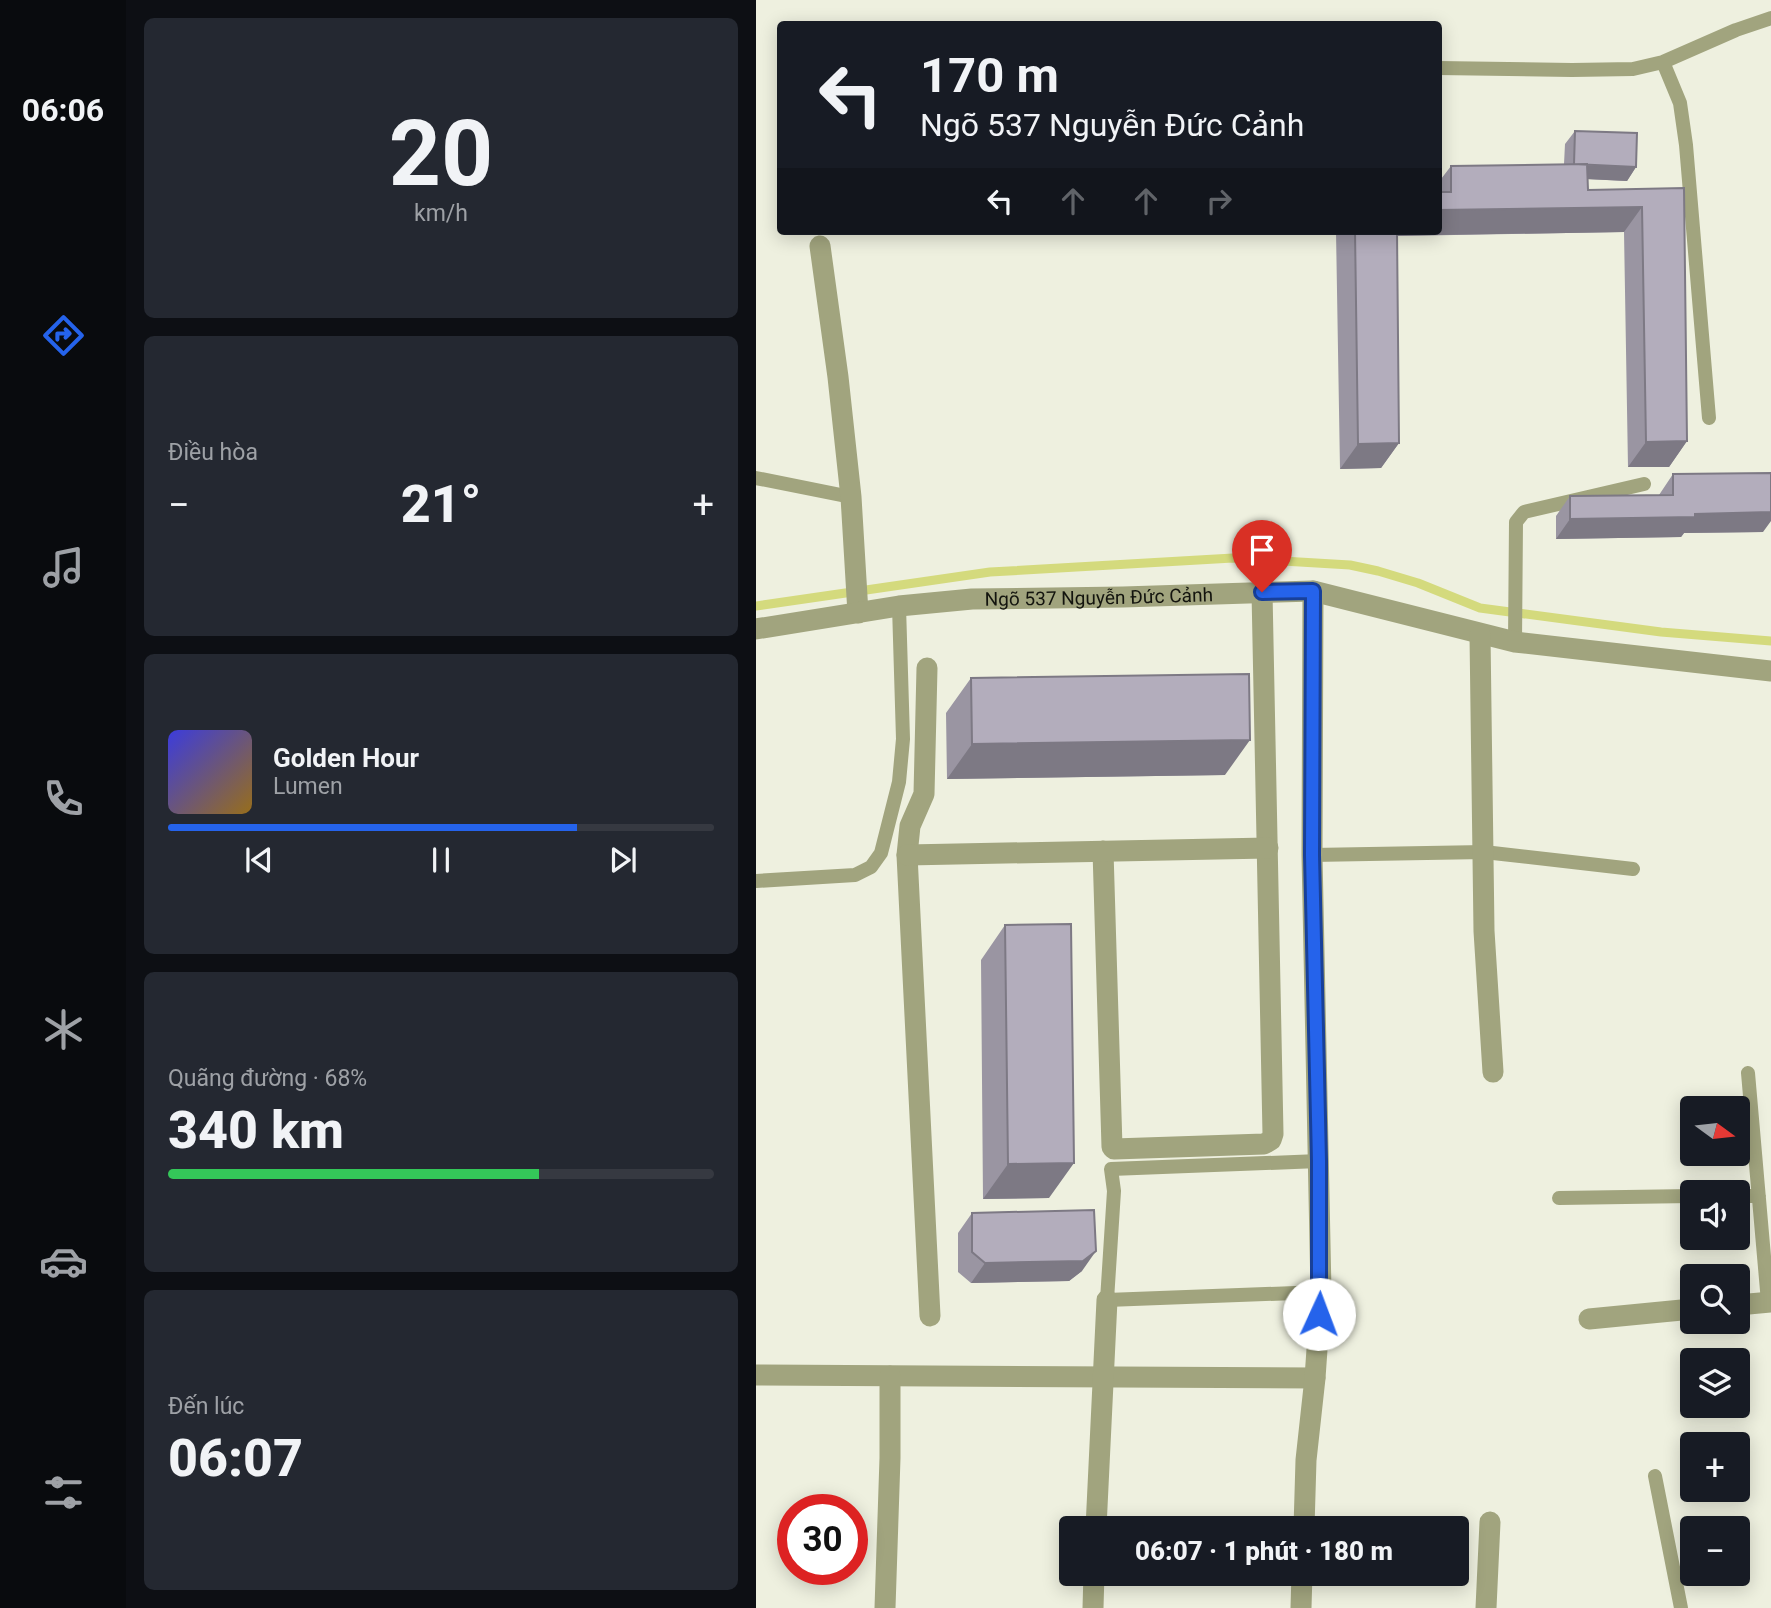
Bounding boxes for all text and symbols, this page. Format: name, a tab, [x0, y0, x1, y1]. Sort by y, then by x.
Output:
text: 170 m	[920, 47, 1059, 104]
icon: left	[805, 49, 896, 140]
text: 06:06	[22, 91, 104, 129]
text: 20	[389, 101, 493, 207]
text: Ngõ 537 Nguyễn Đức Cảnh	[920, 106, 1304, 144]
icon: left	[981, 182, 1019, 220]
icon: ahead	[1054, 182, 1092, 220]
icon: ahead	[1127, 182, 1165, 220]
icon: right	[1200, 182, 1238, 220]
text: km/h	[414, 200, 468, 227]
icon: directions	[39, 311, 88, 360]
text: Điều hòa	[168, 439, 258, 466]
text: 21°	[401, 474, 481, 535]
text: −	[168, 483, 190, 527]
text: +	[692, 483, 714, 527]
pin	[1232, 520, 1292, 592]
icon: arrive	[1243, 531, 1281, 569]
icon: music	[39, 543, 88, 592]
street label: Ngõ 537 Nguyễn Đức Cảnh	[985, 583, 1213, 611]
text: Golden Hour	[273, 743, 419, 773]
text: Lumen	[273, 773, 343, 800]
icon: phone	[39, 774, 88, 823]
icon: previous	[240, 841, 278, 879]
icon: pause	[422, 841, 460, 879]
icon: next	[604, 841, 642, 879]
icon: climate	[39, 1005, 88, 1054]
text: Quãng đường · 68%	[168, 1065, 367, 1092]
north arrow	[1680, 1096, 1750, 1166]
map controls	[1680, 1096, 1750, 1586]
text: 340 km	[168, 1100, 344, 1161]
button: sound	[1680, 1180, 1750, 1250]
icon: car	[39, 1237, 88, 1286]
button: search	[1680, 1264, 1750, 1334]
position arrow	[1282, 1277, 1356, 1351]
button: layers	[1680, 1348, 1750, 1418]
text: Đến lúc	[168, 1393, 244, 1420]
text: 06:07	[168, 1428, 303, 1489]
button: +	[1680, 1432, 1750, 1502]
icon: filters	[39, 1468, 88, 1517]
speed limit sign: 30	[777, 1494, 868, 1585]
button: −	[1680, 1516, 1750, 1586]
text: 06:07 · 1 phút · 180 m	[1135, 1536, 1393, 1566]

